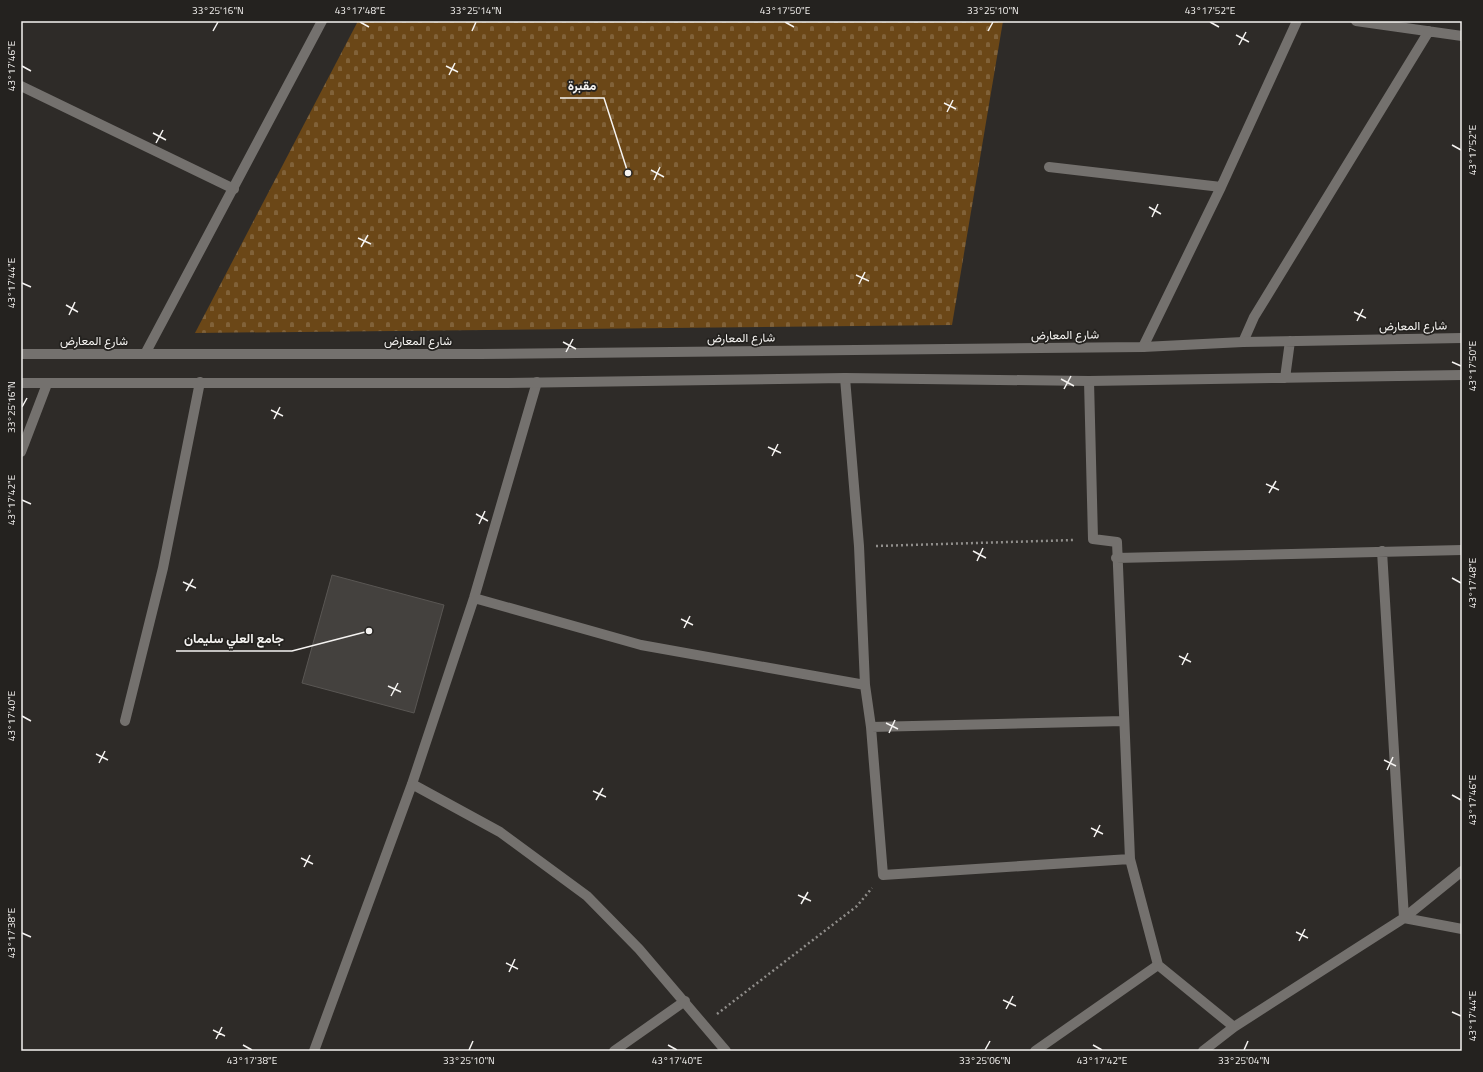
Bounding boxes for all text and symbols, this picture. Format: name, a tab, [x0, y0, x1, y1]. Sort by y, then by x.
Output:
text: 33°25'16"N	[192, 3, 244, 18]
text: 43°17'48"E	[335, 3, 386, 18]
text: 33°25'14"N	[450, 3, 502, 18]
text: 43°17'50"E	[760, 3, 811, 18]
text: 33°25'10"N	[967, 3, 1019, 18]
text: 43°17'52"E	[1185, 3, 1236, 18]
text: 43°17'46"E	[4, 40, 19, 91]
callout: مقبرة	[560, 73, 604, 98]
text: مقبرة	[568, 75, 596, 95]
text: 43°17'52"E	[1465, 124, 1480, 175]
text: 43°17'44"E	[4, 257, 19, 308]
street label: شارع المعارض	[1379, 315, 1447, 336]
street label: شارع المعارض	[1031, 324, 1099, 345]
street label: شارع المعارض	[707, 327, 775, 348]
street label: شارع المعارض	[60, 331, 128, 350]
street label: شارع المعارض	[384, 331, 452, 350]
text: 43°17'50"E	[1465, 340, 1480, 391]
text: 33°25'16"N	[4, 381, 19, 433]
text: 43°17'42"E	[4, 474, 19, 525]
text: 43°17'48"E	[1465, 557, 1480, 608]
callout: جامع العلي سليمان	[176, 626, 292, 651]
text: جامع العلي سليمان	[184, 628, 284, 649]
text: 43°17'40"E	[4, 690, 19, 741]
text: 43°17'46"E	[1465, 774, 1480, 825]
text: 43°17'38"E	[4, 907, 19, 958]
text: 43°17'44"E	[1465, 990, 1480, 1041]
text: 43°17'38"E	[227, 1053, 278, 1068]
text: 33°25'10"N	[443, 1053, 495, 1068]
text: 43°17'40"E	[652, 1053, 703, 1068]
text: 33°25'06"N	[959, 1053, 1011, 1068]
text: 43°17'42"E	[1077, 1053, 1128, 1068]
text: 33°25'04"N	[1218, 1053, 1270, 1068]

